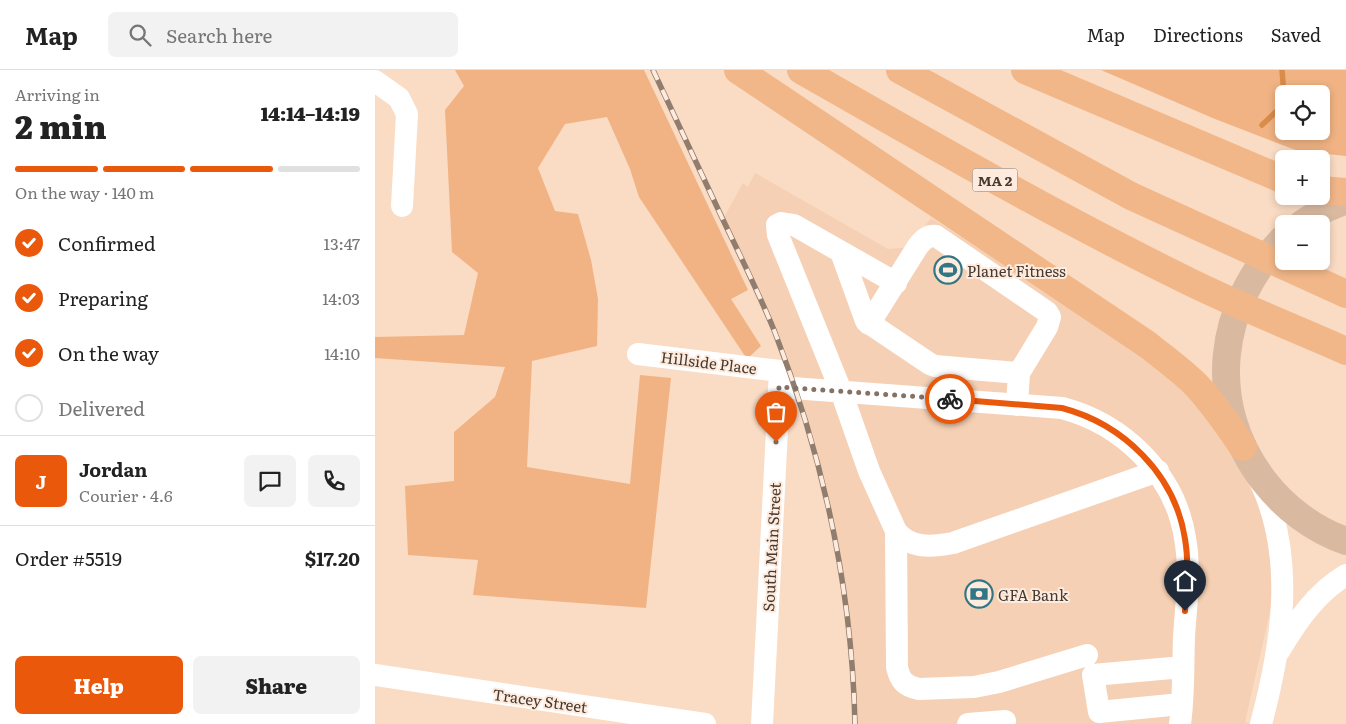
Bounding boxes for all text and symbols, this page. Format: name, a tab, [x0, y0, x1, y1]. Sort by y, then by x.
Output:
search box	[108, 12, 458, 57]
text: Map	[25, 17, 78, 52]
icon: search	[126, 21, 154, 49]
text: Search here	[166, 21, 272, 49]
text: Map	[1087, 21, 1125, 48]
text: Directions	[1153, 21, 1243, 48]
text: Saved	[1271, 21, 1321, 48]
text: Arriving in	[15, 82, 100, 106]
map controls	[1275, 85, 1330, 270]
button: locate	[1275, 85, 1330, 140]
text: 14:14–14:19	[261, 99, 360, 127]
text: 2 min	[15, 101, 107, 149]
button: +	[1275, 150, 1330, 205]
road number: MA 2	[973, 168, 1017, 192]
text: On the way · 140 m	[15, 180, 154, 204]
button: −	[1275, 215, 1330, 270]
icon: check	[15, 229, 43, 257]
text: Confirmed	[58, 229, 156, 257]
text: 13:47	[323, 231, 360, 255]
sports icon: Planet Fitness	[933, 255, 963, 285]
place label: Planet Fitness	[967, 259, 1066, 282]
icon: check	[15, 284, 43, 312]
text: Preparing	[58, 284, 148, 312]
text: 14:03	[322, 286, 360, 310]
icon: check	[15, 339, 43, 367]
text: On the way	[58, 339, 159, 367]
text: 14:10	[324, 341, 360, 365]
street label: Hillside Place	[660, 345, 758, 379]
courier	[925, 374, 975, 424]
icon: bike	[936, 385, 964, 413]
pin	[755, 391, 797, 442]
text: Delivered	[58, 394, 145, 422]
icon: bag	[762, 398, 790, 426]
text: Jordan	[79, 455, 148, 483]
button: chat	[244, 455, 296, 507]
button: phone	[308, 455, 360, 507]
text: J	[36, 467, 46, 495]
street label: South Main Street	[756, 482, 786, 612]
text: Courier · 4.6	[79, 483, 173, 507]
text: Order #5519	[15, 544, 122, 572]
text: $17.20	[305, 544, 360, 572]
pin	[1164, 560, 1206, 611]
icon: home	[1171, 567, 1199, 595]
bank icon: GFA Bank	[964, 579, 994, 609]
place label: GFA Bank	[998, 583, 1069, 606]
button: Help	[15, 656, 183, 714]
button: Share	[193, 656, 360, 714]
street label: Tracey Street	[491, 682, 589, 718]

